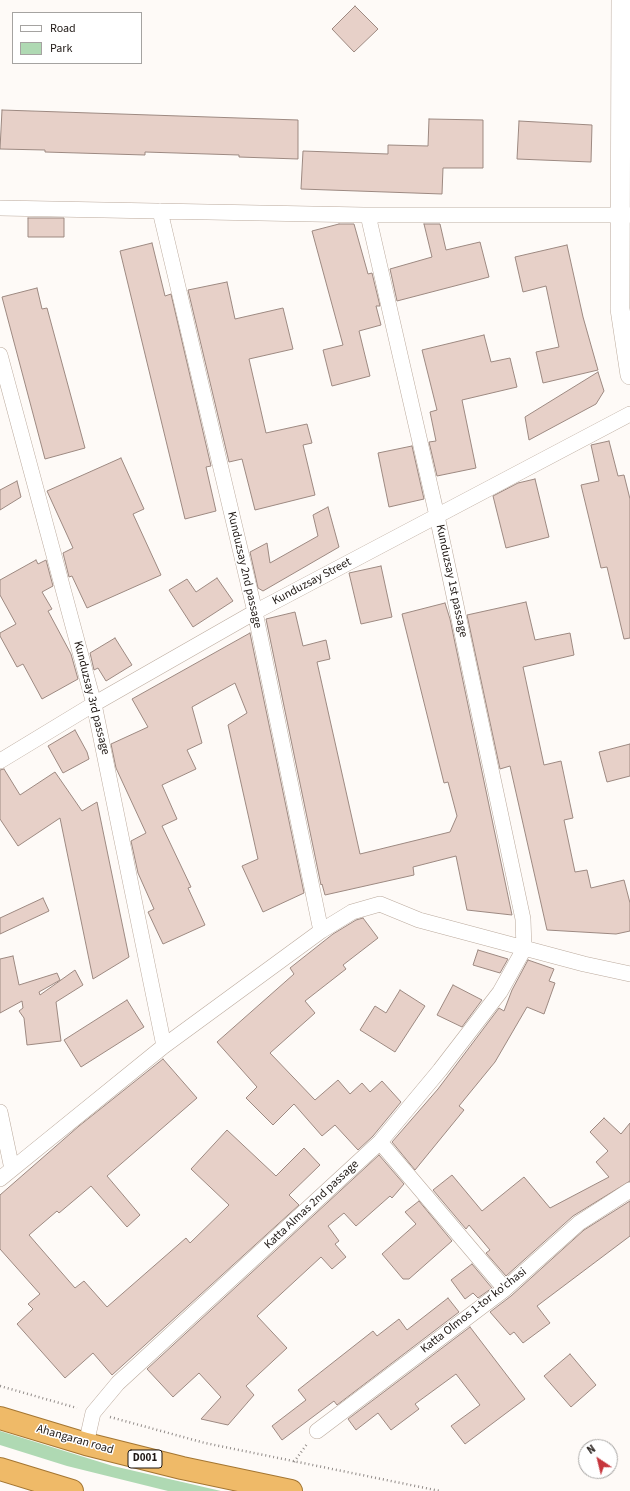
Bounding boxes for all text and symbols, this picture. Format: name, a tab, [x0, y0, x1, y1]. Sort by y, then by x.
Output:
legend	[12, 12, 142, 64]
text: Road	[50, 20, 76, 37]
text: Park	[50, 40, 72, 57]
street label: Kunduzsay 2nd passage	[224, 510, 264, 630]
street label: Kunduzsay 1st passage	[432, 523, 470, 639]
street label: Kunduzsay Street	[270, 555, 354, 609]
street label: Kunduzsay 3rd passage	[70, 640, 112, 756]
street label: Katta Almas 2nd passage	[262, 1157, 362, 1253]
street label: Katta Olmos 1-tor ko'chasi	[418, 1265, 530, 1357]
street label: Ahangaran road	[35, 1422, 115, 1458]
north arrow	[578, 1439, 618, 1479]
text: N	[584, 1441, 599, 1458]
road number: D001	[128, 1450, 162, 1468]

